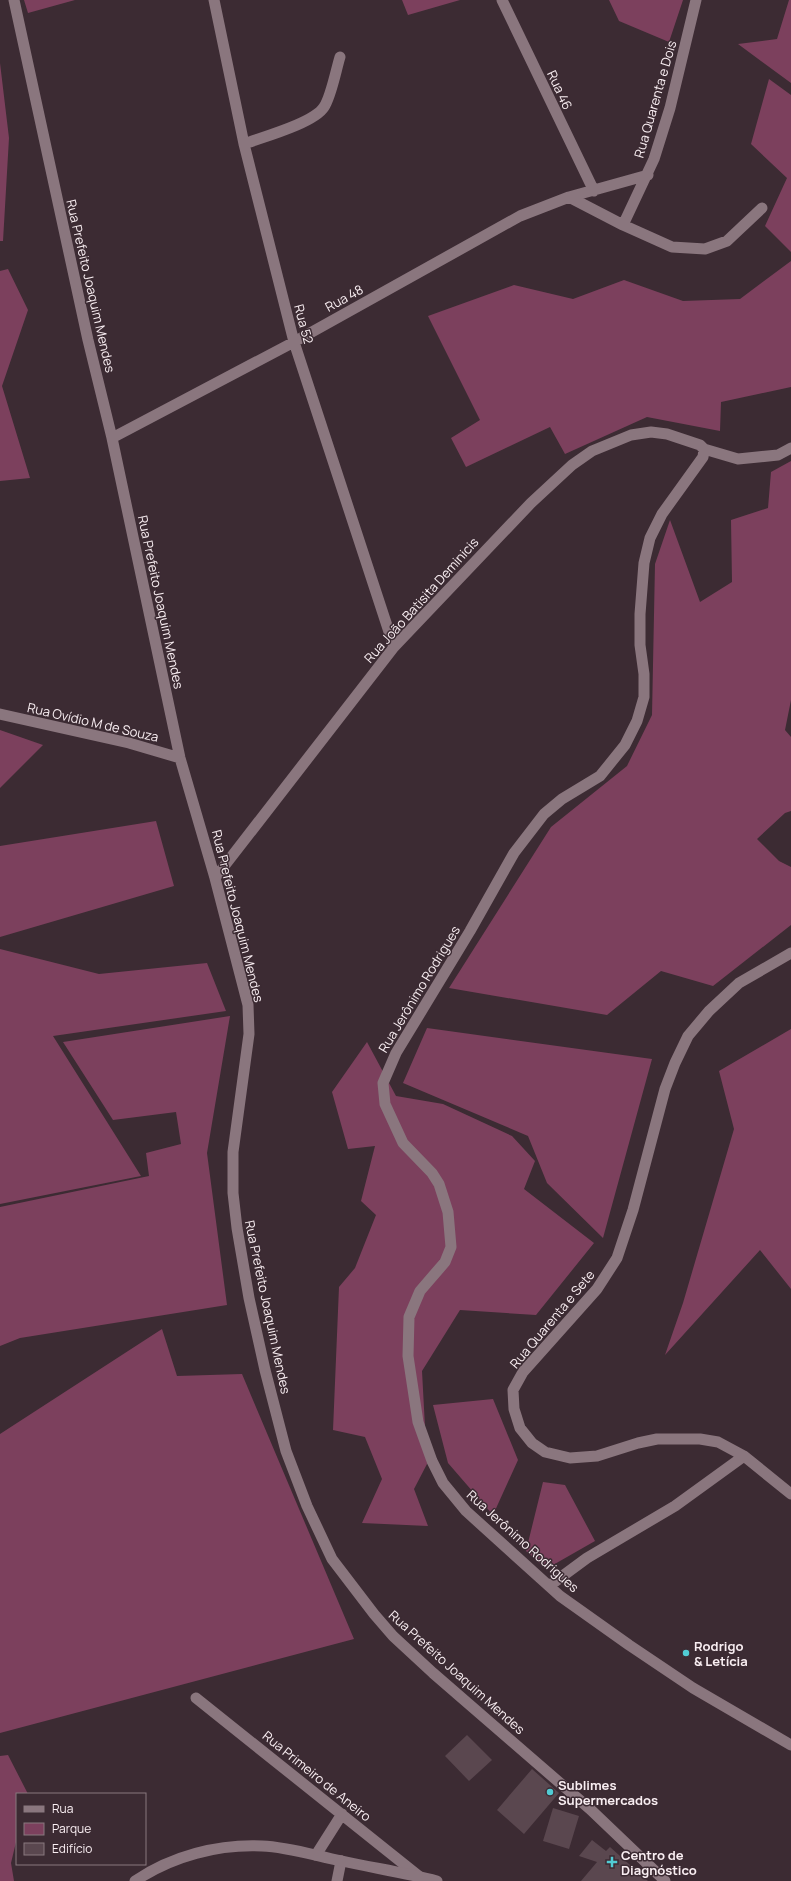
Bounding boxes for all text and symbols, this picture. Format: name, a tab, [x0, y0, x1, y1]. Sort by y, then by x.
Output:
street label: Rua Quarenta e Dois	[630, 38, 680, 160]
street label: Rua 46	[543, 67, 577, 113]
street label: Rua Prefeito Joaquim Mendes	[62, 198, 120, 374]
street label: Rua 48	[322, 280, 366, 316]
street label: Rua 52	[290, 302, 318, 346]
street label: Rua Prefeito Joaquim Mendes	[134, 514, 188, 691]
street label: Rua João Batisita Deminicis	[360, 533, 482, 667]
street label: Rua Ovídio M de Souza	[26, 698, 160, 746]
street label: Rua Prefeito Joaquim Mendes	[208, 828, 268, 1004]
street label: Rua Jerônimo Rodrigues	[374, 922, 464, 1056]
street label: Rua Prefeito Joaquim Mendes	[241, 1219, 295, 1396]
street label: Rua Quarenta e Sete	[506, 1266, 599, 1372]
street label: Rua Jerônimo Rodrigues	[463, 1486, 583, 1596]
street label: Rua Prefeito Joaquim Mendes	[385, 1606, 529, 1738]
place label: Rodrigo & Letícia	[694, 1637, 748, 1670]
marker: Rodrigo & Letícia	[681, 1648, 691, 1658]
street label: Rua Primeiro de Aneiro	[259, 1727, 375, 1825]
place label: Sublimes Supermercados	[558, 1776, 658, 1809]
marker: Sublimes Supermercados	[545, 1787, 555, 1797]
legend	[16, 1793, 146, 1865]
text: Rua	[52, 1800, 73, 1817]
text: Parque	[52, 1820, 91, 1837]
text: Edifício	[52, 1840, 92, 1857]
place label: Centro de Diagnóstico	[621, 1846, 697, 1879]
marker: Centro de Diagnóstico	[606, 1856, 618, 1868]

